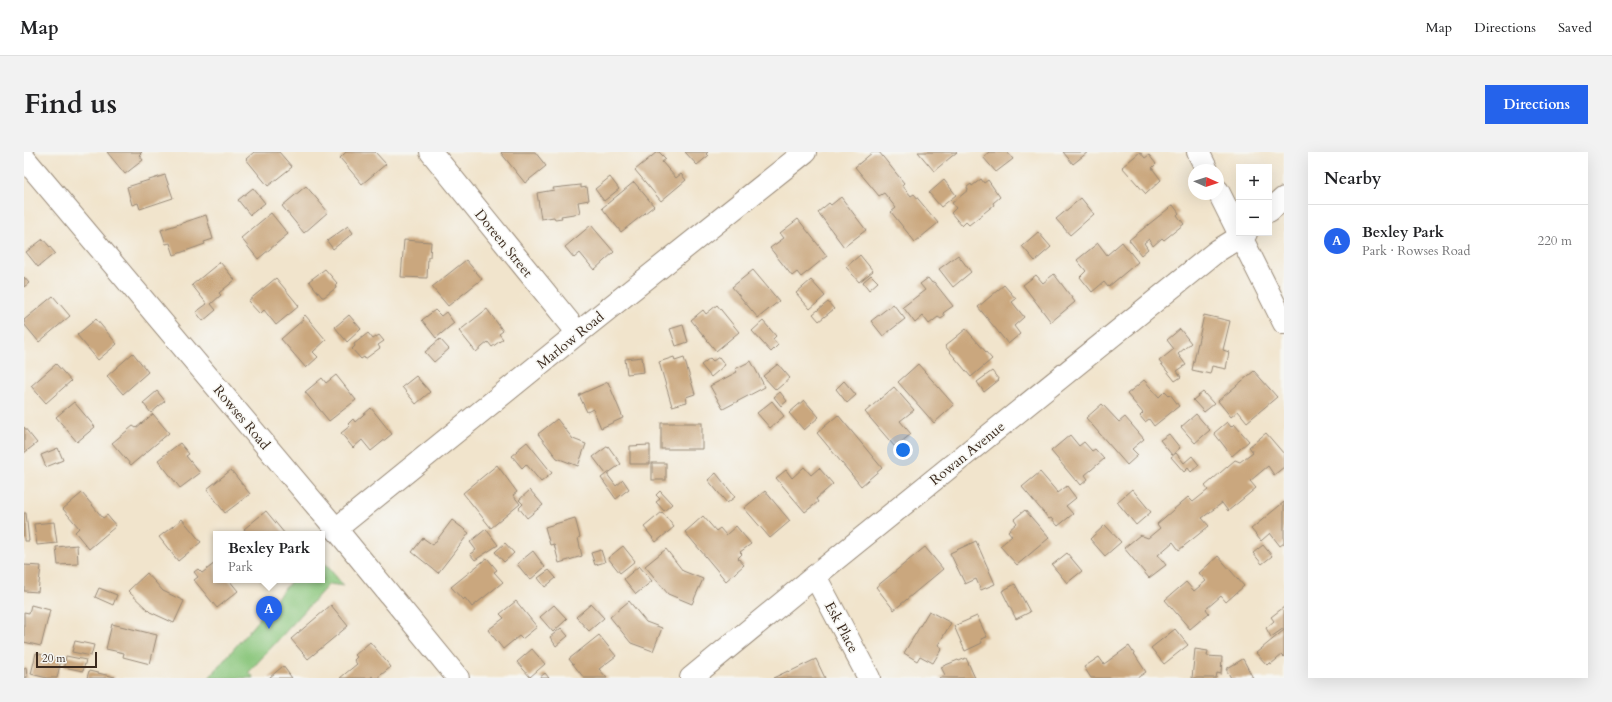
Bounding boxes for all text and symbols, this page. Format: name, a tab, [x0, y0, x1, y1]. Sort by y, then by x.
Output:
text: Map	[20, 15, 59, 41]
text: Map	[1426, 18, 1452, 37]
text: Directions	[1474, 18, 1536, 37]
text: Saved	[1558, 18, 1592, 37]
text: Find us	[24, 85, 117, 123]
button: Directions	[1485, 85, 1588, 124]
north arrow	[1188, 164, 1224, 200]
map controls	[1236, 164, 1272, 236]
button: +	[1236, 164, 1272, 200]
text: Nearby	[1324, 167, 1381, 190]
button: −	[1236, 200, 1272, 236]
street label: Doreen Street	[470, 205, 537, 282]
text: Bexley Park	[1362, 222, 1444, 242]
text: A	[1332, 232, 1342, 250]
text: 220 m	[1538, 232, 1572, 250]
text: Park · Rowses Road	[1362, 242, 1470, 260]
street label: Marlow Road	[533, 307, 608, 373]
street label: Rowses Road	[209, 381, 275, 454]
street label: Rowan Avenue	[926, 417, 1009, 490]
your location	[893, 440, 913, 460]
popup	[213, 531, 325, 583]
text: Bexley Park	[228, 538, 310, 558]
text: Park	[228, 558, 253, 576]
pin: A	[256, 596, 282, 629]
street label: Esk Place	[820, 598, 863, 656]
scale bar	[36, 650, 97, 669]
text: 20 m	[42, 651, 66, 666]

